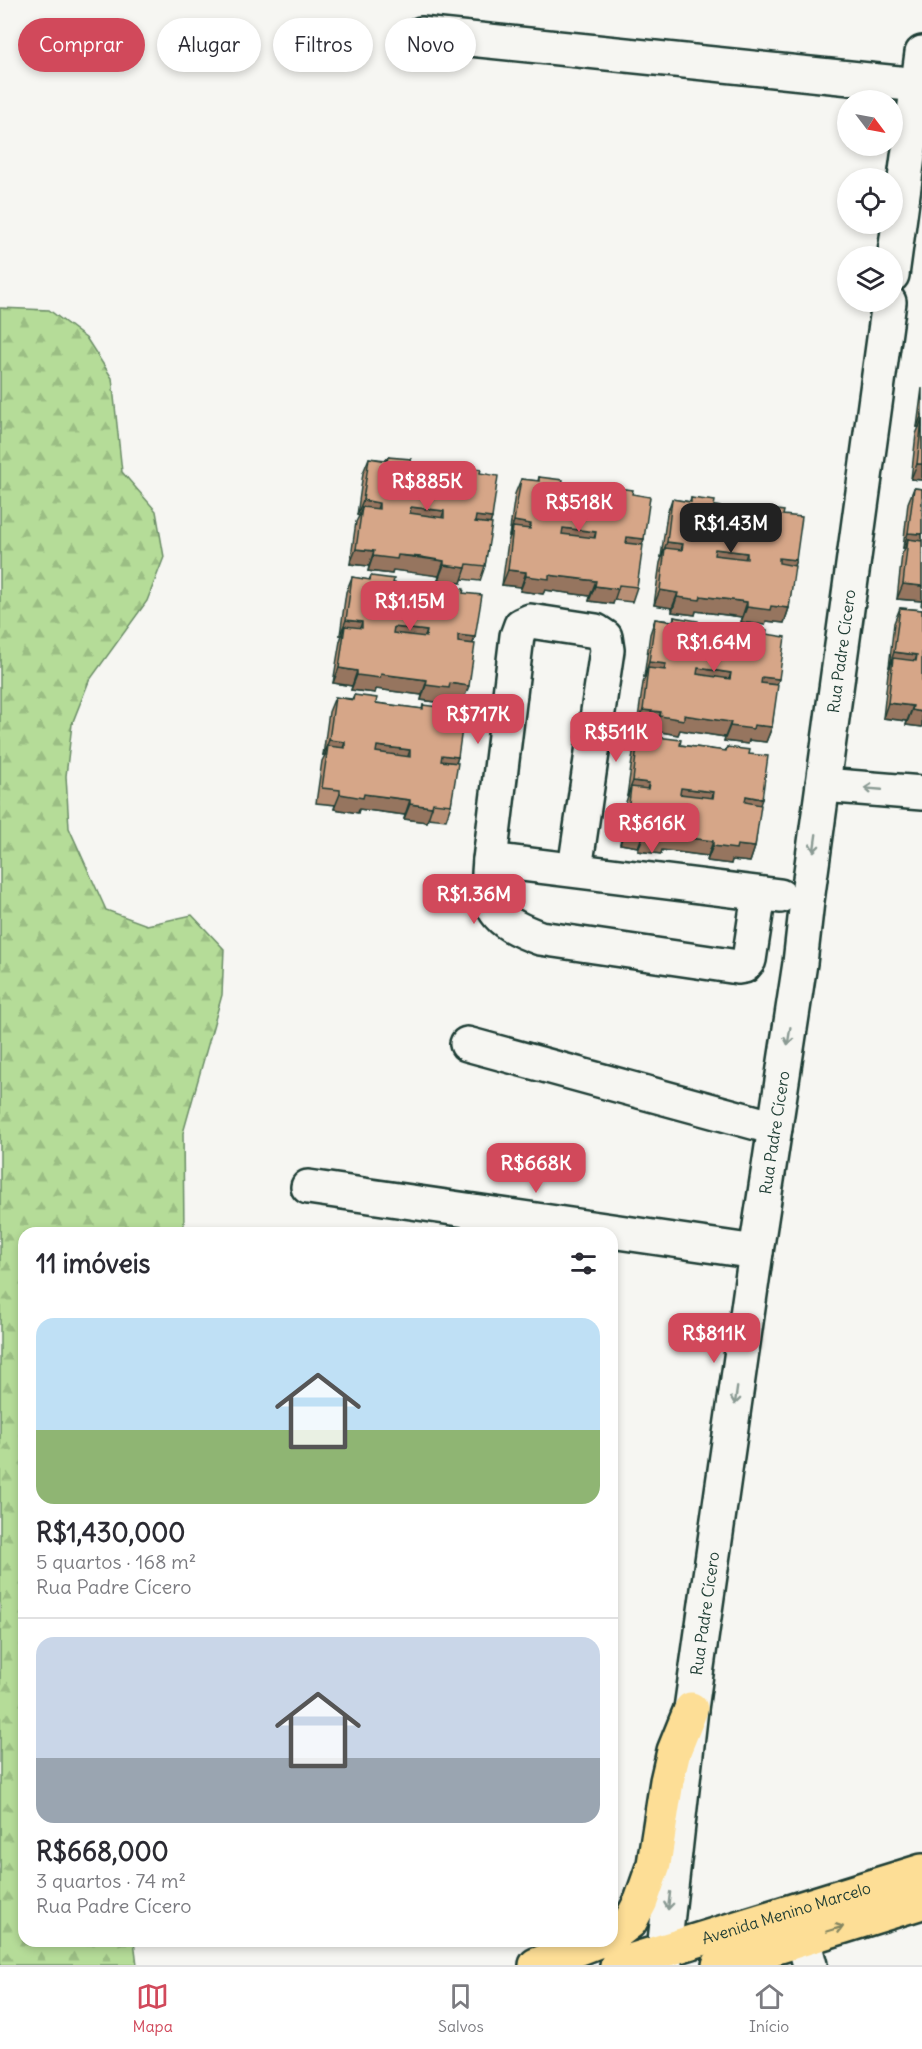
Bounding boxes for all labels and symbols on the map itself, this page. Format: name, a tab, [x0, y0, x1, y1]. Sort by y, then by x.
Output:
north arrow	[837, 90, 903, 156]
pin: R$885K	[378, 461, 476, 512]
pin: R$518K	[530, 482, 628, 533]
pin: R$1.43M	[676, 503, 786, 554]
pin: R$1.15M	[355, 581, 465, 632]
street label: Rua Padre Cícero	[823, 588, 860, 714]
pin: R$1.64M	[659, 622, 769, 673]
pin: R$717K	[429, 694, 527, 745]
pin: R$511K	[567, 712, 665, 763]
one-way arrow	[863, 784, 883, 795]
pin: R$616K	[603, 803, 701, 854]
one-way arrow	[810, 833, 821, 853]
pin: R$1.36M	[419, 874, 529, 925]
one-way arrow	[783, 1026, 794, 1046]
street label: Rua Padre Cícero	[755, 1069, 793, 1196]
pin: R$668K	[487, 1143, 585, 1194]
pin: R$811K	[665, 1313, 763, 1364]
one-way arrow	[730, 1385, 741, 1405]
street label: Rua Padre Cícero	[686, 1550, 723, 1677]
street label: Avenida Menino Marcelo	[699, 1877, 873, 1948]
one-way arrow	[664, 1891, 675, 1911]
one-way arrow	[825, 1923, 844, 1934]

